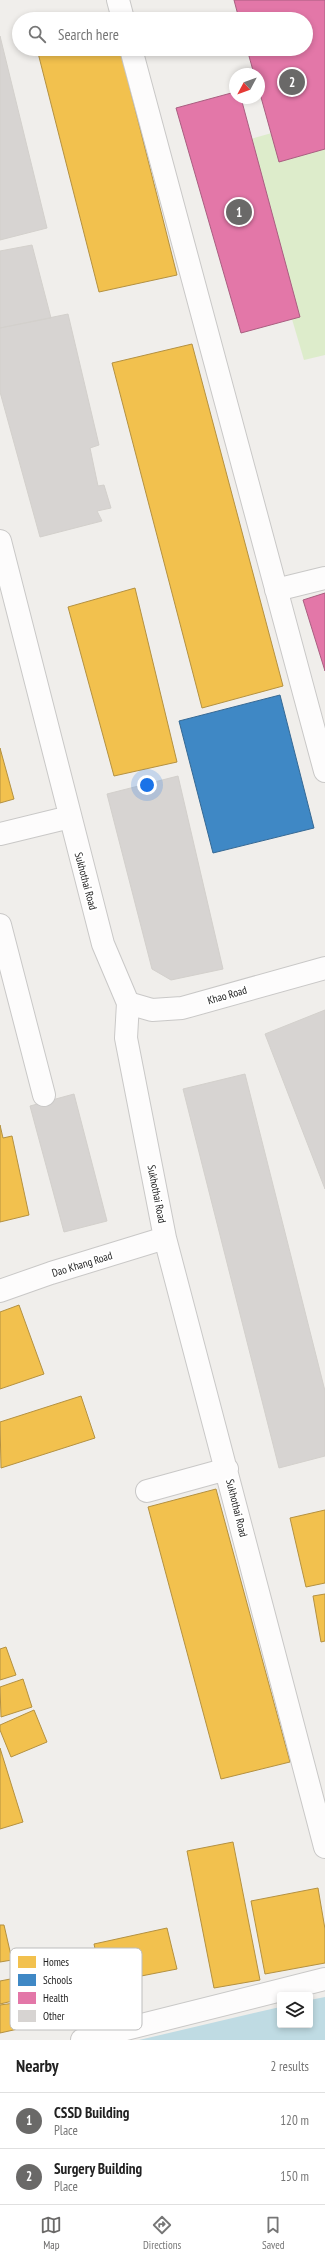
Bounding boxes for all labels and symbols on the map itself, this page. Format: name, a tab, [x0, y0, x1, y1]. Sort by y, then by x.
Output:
pin: 2	[279, 67, 305, 97]
north arrow	[229, 68, 265, 104]
pin: 1	[226, 197, 252, 227]
your location	[137, 775, 157, 795]
street label: Sukhothai Road	[72, 851, 100, 912]
street label: Khao Road	[206, 983, 249, 1007]
street label: Sukhothai Road	[144, 1164, 170, 1225]
street label: Dao Khang Road	[50, 1248, 114, 1280]
street label: Sukhothai Road	[223, 1478, 251, 1539]
legend	[10, 1948, 142, 2030]
text: Homes	[43, 1955, 69, 1969]
text: Schools	[43, 1973, 73, 1987]
text: Health	[43, 1991, 68, 2005]
text: Other	[43, 2009, 64, 2023]

